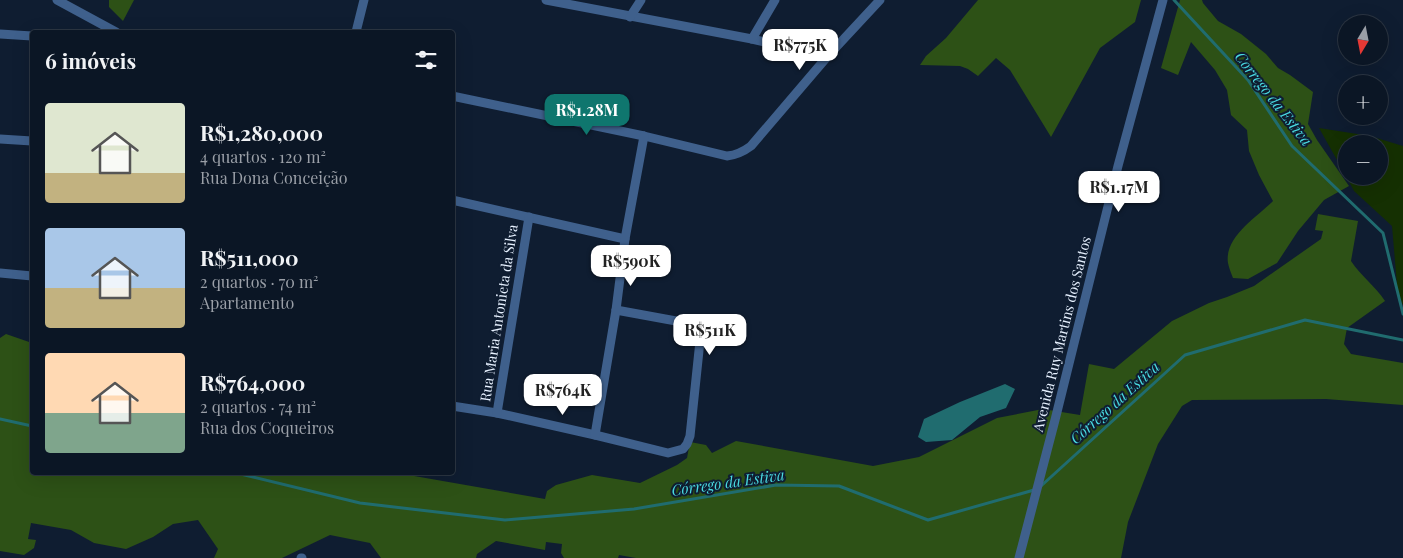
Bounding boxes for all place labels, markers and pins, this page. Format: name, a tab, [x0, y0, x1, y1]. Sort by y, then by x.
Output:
pin: R$775K	[759, 28, 841, 71]
pin: R$1.28M	[541, 94, 633, 136]
pin: R$1.17M	[1073, 170, 1165, 213]
pin: R$590K	[590, 244, 672, 287]
pin: R$511K	[669, 314, 751, 356]
pin: R$764K	[522, 374, 604, 416]

